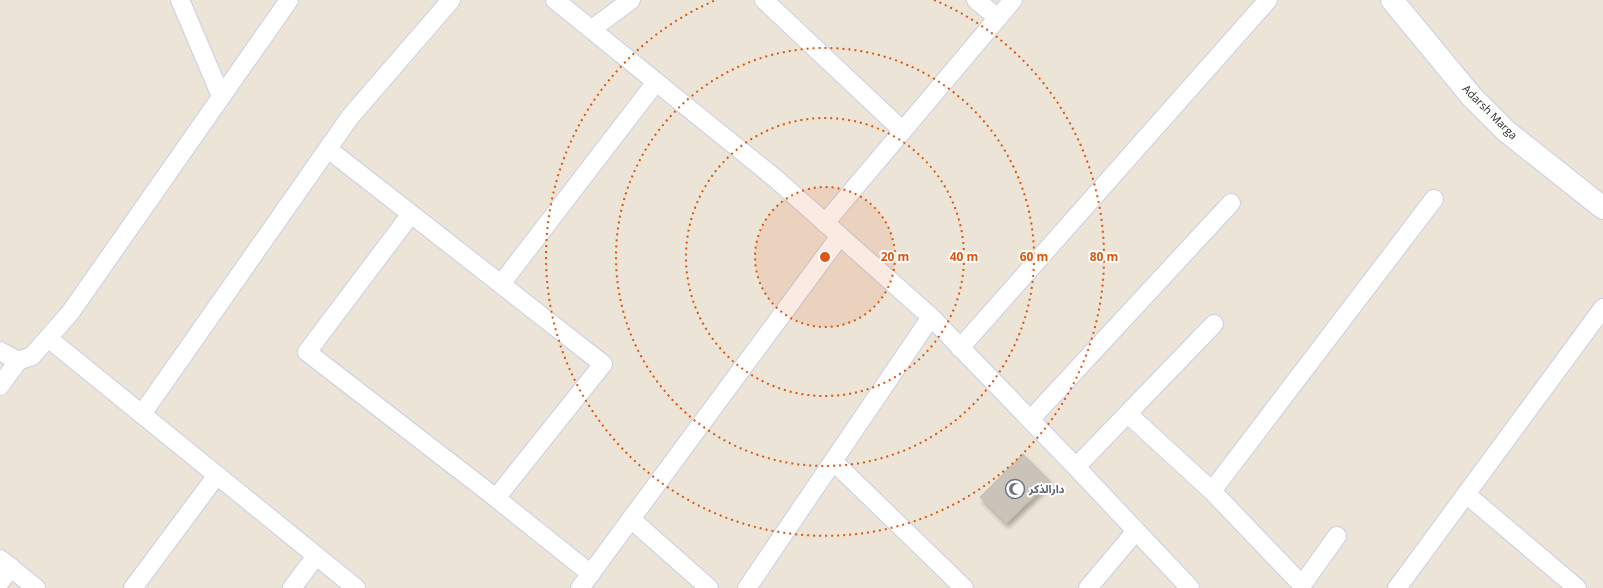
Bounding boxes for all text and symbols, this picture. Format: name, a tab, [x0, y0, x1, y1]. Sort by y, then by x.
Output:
street label: Adarsh Marga	[1460, 81, 1521, 142]
text: 20 m	[881, 248, 909, 265]
text: 40 m	[950, 248, 978, 265]
text: 60 m	[1020, 248, 1048, 265]
text: 80 m	[1090, 248, 1118, 265]
centre of rings	[818, 250, 832, 264]
mosque icon: دارالذکر	[1004, 478, 1026, 500]
place label: دارالذکر	[1028, 481, 1065, 496]

